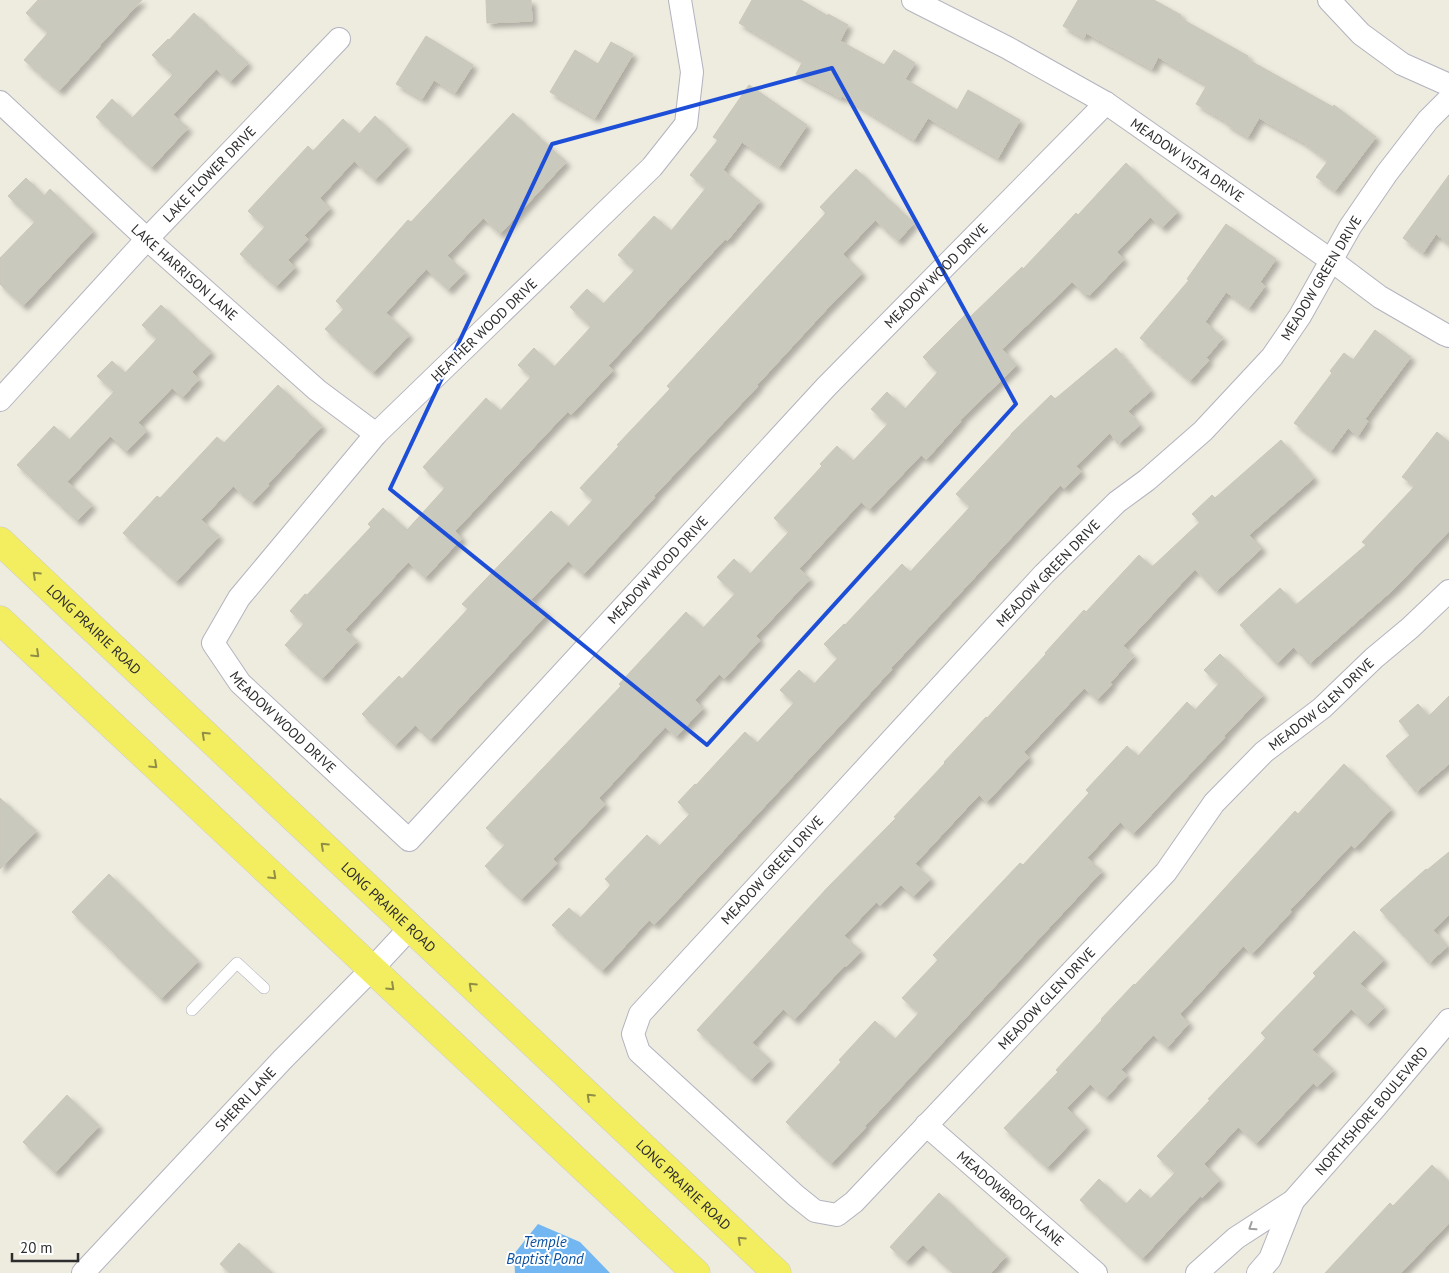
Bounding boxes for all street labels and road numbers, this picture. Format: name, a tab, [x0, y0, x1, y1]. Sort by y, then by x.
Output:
street label: MEADOW VISTA DRIVE	[1127, 114, 1248, 206]
street label: LAKE FLOWER DRIVE	[159, 122, 260, 226]
street label: MEADOW GREEN DRIVE	[1277, 212, 1365, 344]
street label: MEADOW WOOD DRIVE	[880, 219, 992, 332]
street label: LAKE HARRISON LANE	[128, 220, 241, 324]
street label: HEATHER WOOD DRIVE	[427, 275, 541, 385]
street label: MEADOW WOOD DRIVE	[604, 512, 712, 628]
street label: MEADOW GREEN DRIVE	[992, 516, 1104, 630]
street label: LONG PRAIRIE ROAD	[43, 580, 145, 678]
street label: MEADOW GLEN DRIVE	[1265, 654, 1378, 754]
street label: MEADOW WOOD DRIVE	[226, 668, 340, 777]
street label: MEADOW GREEN DRIVE	[717, 812, 827, 928]
street label: LONG PRAIRIE ROAD	[337, 858, 440, 956]
street label: MEADOW GLEN DRIVE	[994, 944, 1099, 1053]
street label: NORTHSHORE BOULEVARD	[1311, 1043, 1432, 1179]
street label: SHERRI LANE	[211, 1063, 280, 1135]
street label: LONG PRAIRIE ROAD	[632, 1136, 735, 1234]
street label: MEADOWBROOK LANE	[953, 1147, 1068, 1250]

